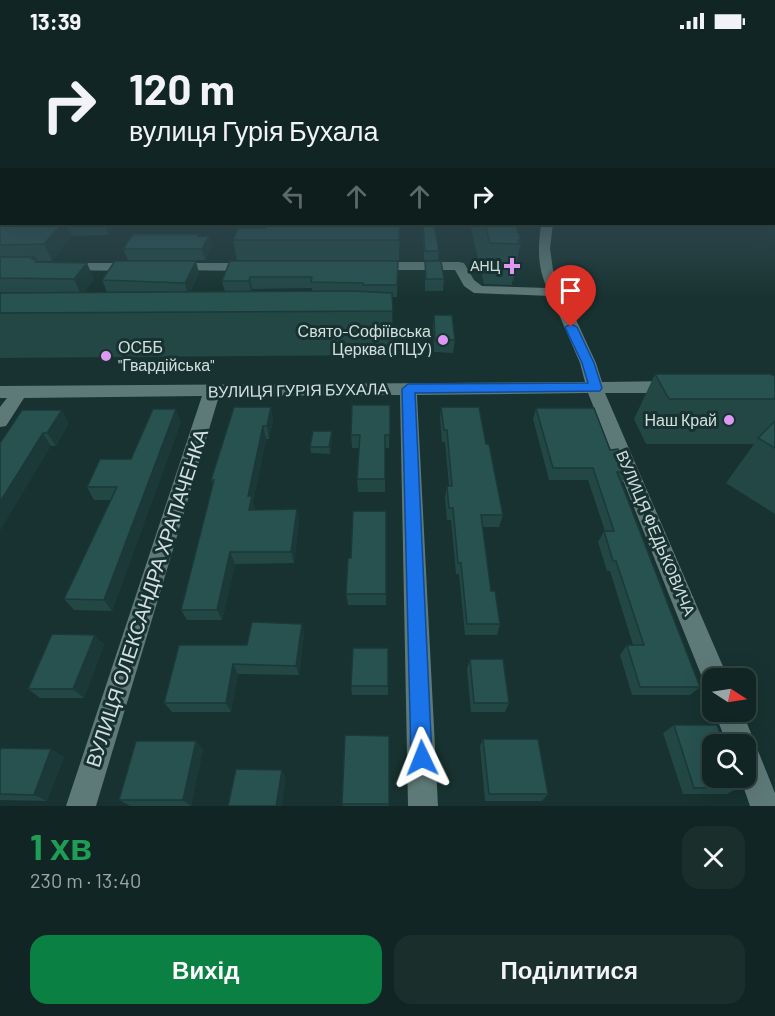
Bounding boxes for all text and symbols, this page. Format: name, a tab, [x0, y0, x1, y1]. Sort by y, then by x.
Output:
text: 13:39	[30, 8, 81, 34]
text: 120 m	[129, 63, 235, 113]
icon: right	[30, 66, 108, 144]
text: вулиця Гурія Бухала	[129, 114, 379, 146]
icon: left	[277, 180, 310, 213]
icon: ahead	[340, 180, 373, 213]
icon: ahead	[403, 180, 436, 213]
icon: right	[466, 180, 499, 213]
place label: АНЦ	[470, 257, 501, 274]
marker: АНЦ	[505, 259, 519, 273]
pin	[545, 265, 596, 327]
icon: arrive	[554, 274, 587, 307]
place label: Свято-Софіївська Церква (ПЦУ)	[298, 321, 432, 358]
marker: Свято-Софіївська Церква (ПЦУ)	[436, 333, 450, 347]
place label: ОСББ "Гвардійська"	[118, 337, 214, 374]
marker: ОСББ "Гвардійська"	[99, 349, 113, 363]
street label: ВУЛИЦЯ ГУРІЯ БУХАЛА	[208, 378, 389, 401]
place label: Наш Край	[644, 410, 717, 429]
marker: Наш Край	[722, 413, 736, 427]
street label: ВУЛИЦЯ ОЛЕКСАНДРА ХРАПАЧЕНКА	[80, 425, 212, 770]
street label: ВУЛИЦЯ ФЕДЬКОВИЧА	[613, 447, 700, 619]
north arrow	[702, 668, 756, 722]
map controls	[702, 668, 756, 788]
position arrow	[390, 726, 454, 790]
button: search	[702, 734, 756, 788]
text: 1 хв	[30, 824, 92, 867]
button: close	[682, 826, 745, 889]
text: 230 m · 13:40	[30, 868, 141, 892]
button: Вихід	[30, 935, 382, 1004]
button: Поділитися	[394, 935, 745, 1004]

